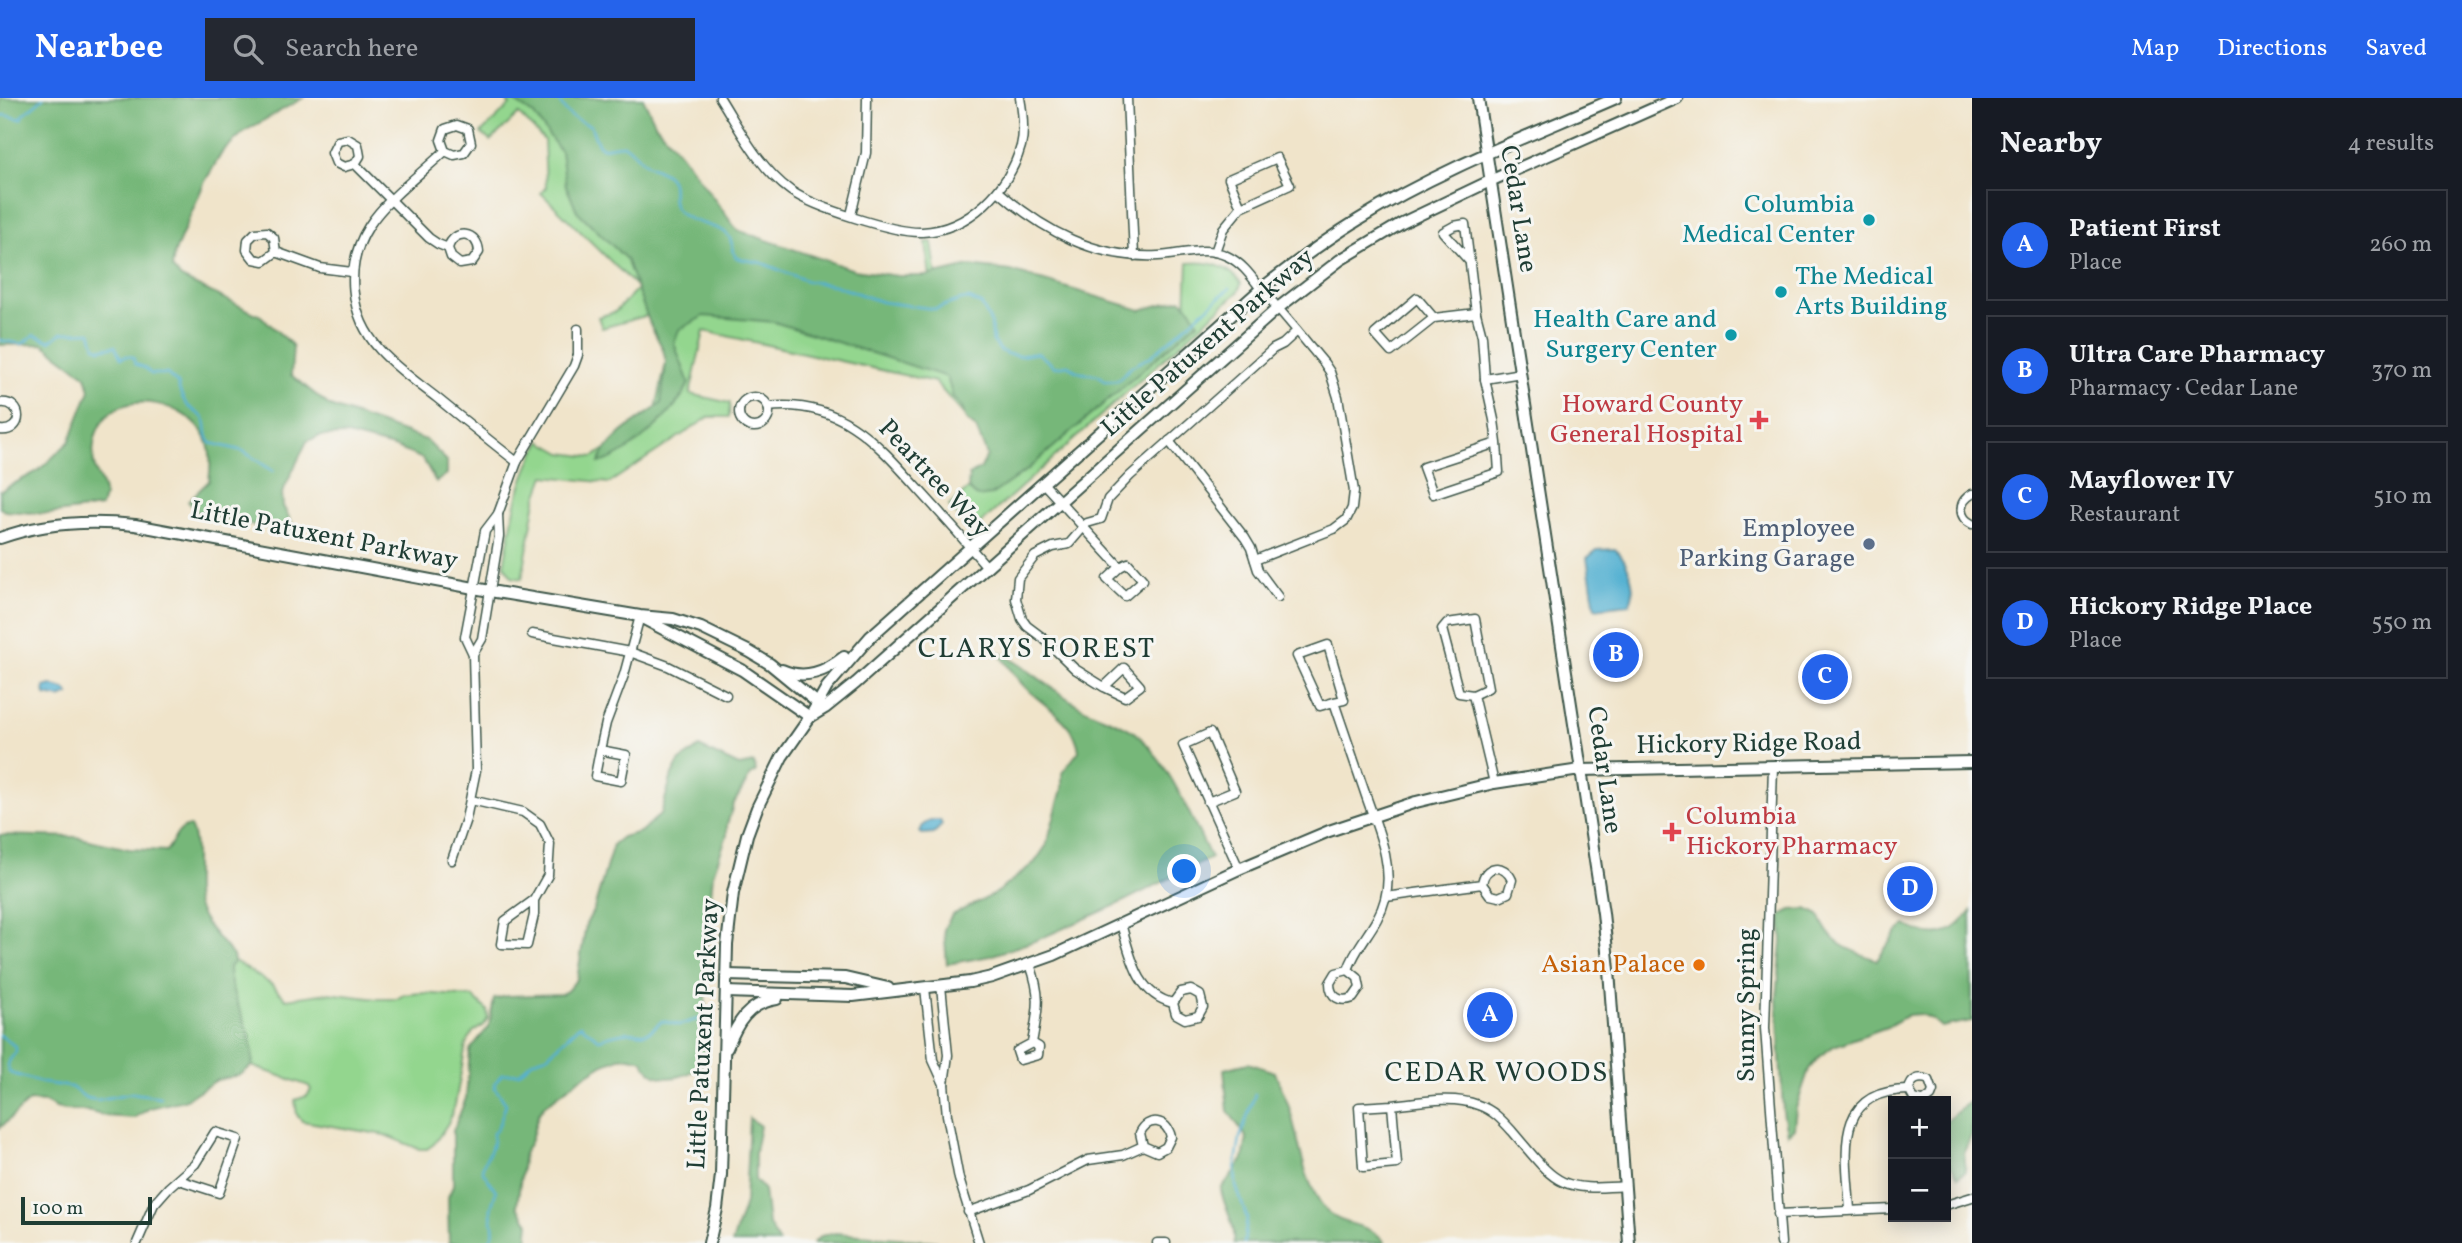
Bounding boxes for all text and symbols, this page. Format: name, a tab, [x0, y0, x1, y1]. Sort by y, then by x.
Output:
search box	[205, 18, 695, 81]
text: Nearbee	[35, 26, 163, 72]
icon: search	[229, 30, 267, 68]
text: Search here	[285, 31, 418, 67]
text: Map	[2131, 32, 2179, 66]
text: Directions	[2217, 32, 2327, 66]
text: Saved	[2365, 32, 2427, 66]
text: Nearby	[2000, 123, 2102, 165]
text: 4 results	[2348, 128, 2434, 160]
street label: Cedar Lane	[1490, 143, 1546, 275]
place label: Columbia Medical Center	[1682, 187, 1855, 253]
text: Patient First	[2069, 211, 2221, 247]
marker: Columbia Medical Center	[1861, 212, 1877, 228]
text: A	[2017, 229, 2033, 261]
text: 260 m	[2369, 229, 2432, 261]
street label: Little Patuxent Parkway	[1094, 240, 1322, 446]
text: Place	[2069, 247, 2122, 279]
place label: The Medical Arts Building	[1795, 259, 1947, 325]
marker: The Medical Arts Building	[1773, 284, 1789, 300]
place label: Health Care and Surgery Center	[1533, 302, 1717, 368]
marker: Health Care and Surgery Center	[1723, 327, 1739, 343]
text: Ultra Care Pharmacy	[2069, 337, 2325, 373]
text: B	[2017, 355, 2033, 387]
text: 370 m	[2371, 355, 2432, 387]
text: Pharmacy · Cedar Lane	[2069, 373, 2298, 405]
place label: Howard County General Hospital	[1550, 387, 1743, 453]
marker: Howard County General Hospital	[1749, 410, 1769, 430]
street label: Peartree Way	[870, 412, 998, 546]
text: Mayflower IV	[2069, 463, 2234, 499]
text: C	[2018, 481, 2032, 513]
text: 510 m	[2373, 481, 2432, 513]
street label: Little Patuxent Parkway	[187, 492, 461, 580]
text: Restaurant	[2069, 499, 2180, 531]
place label: Employee Parking Garage	[1679, 511, 1855, 577]
marker: Employee Parking Garage	[1861, 536, 1877, 552]
text: Hickory Ridge Place	[2069, 589, 2312, 625]
text: D	[2017, 607, 2033, 639]
text: 550 m	[2372, 607, 2432, 639]
text: Place	[2069, 625, 2122, 657]
pin: B	[1593, 629, 1639, 681]
district label: CLARYS FOREST	[918, 630, 1156, 669]
pin: C	[1802, 651, 1848, 703]
street label: Cedar Lane	[1577, 704, 1631, 836]
street label: Hickory Ridge Road	[1636, 724, 1862, 764]
place label: Columbia Hickory Pharmacy	[1686, 799, 1897, 865]
marker: Columbia Hickory Pharmacy	[1664, 824, 1680, 840]
your location	[1167, 854, 1201, 888]
pin: D	[1887, 863, 1933, 915]
street label: Little Patuxent Parkway	[679, 897, 729, 1171]
street label: Sunny Spring	[1729, 928, 1765, 1082]
place label: Asian Palace	[1541, 947, 1685, 983]
marker: Asian Palace	[1691, 957, 1707, 973]
pin: A	[1467, 989, 1513, 1041]
district label: CEDAR WOODS	[1384, 1054, 1610, 1093]
map controls	[1888, 1096, 1951, 1222]
button: +	[1888, 1096, 1951, 1159]
button: −	[1888, 1159, 1951, 1222]
scale bar	[21, 1194, 152, 1226]
text: 100 m	[32, 1196, 83, 1222]

